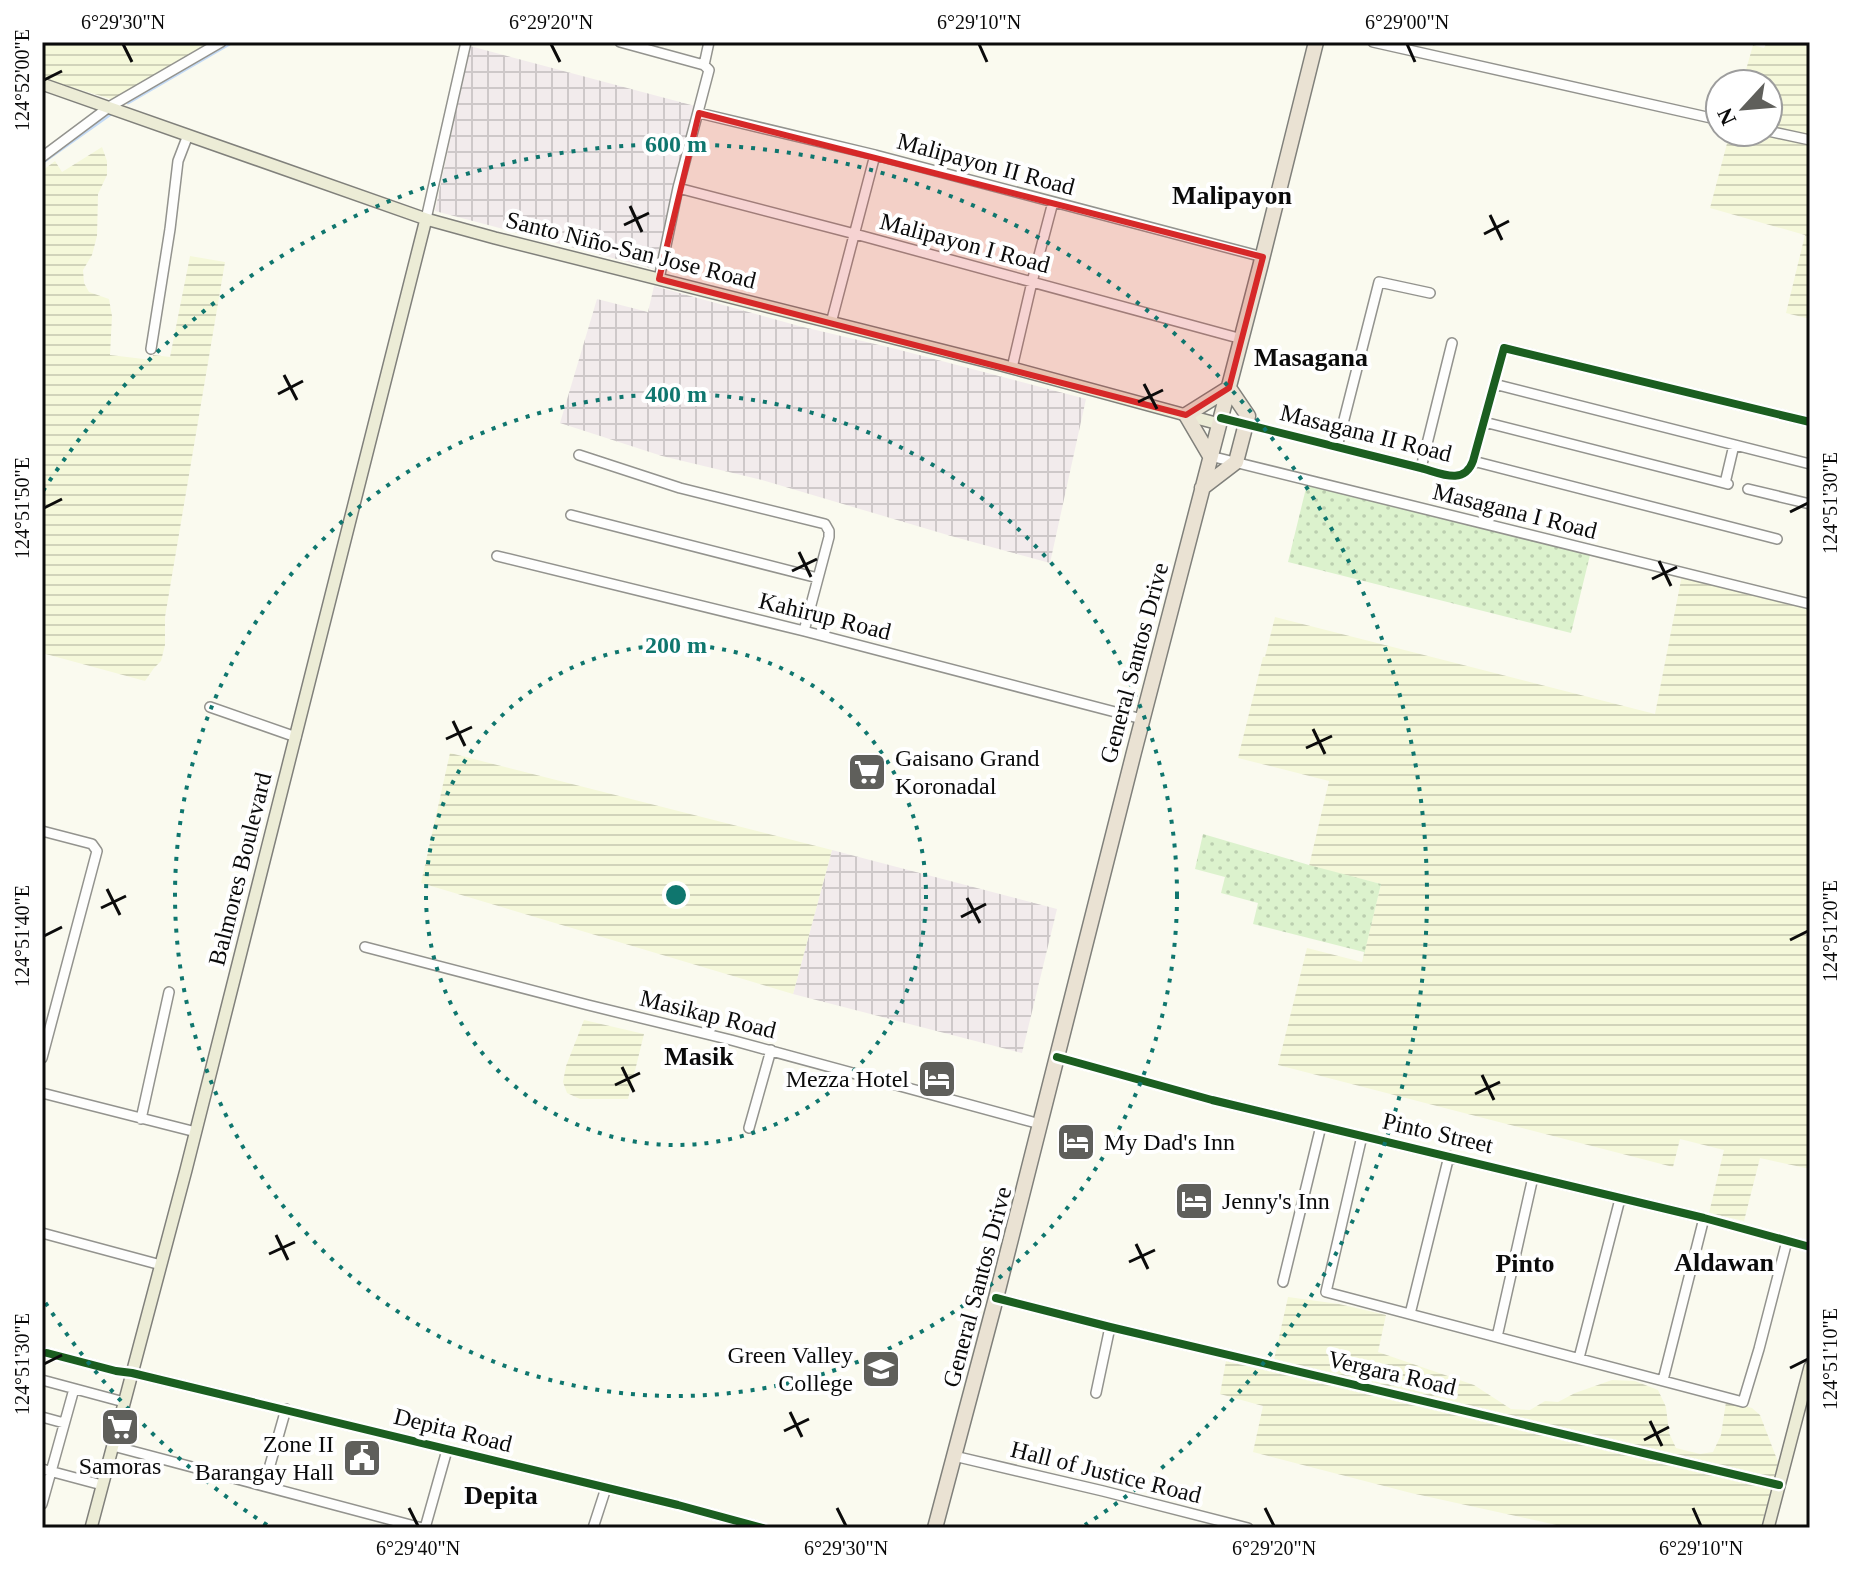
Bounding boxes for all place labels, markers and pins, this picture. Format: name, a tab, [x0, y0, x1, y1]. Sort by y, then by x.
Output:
place label: Gaisano Grand Koronadal	[895, 745, 1040, 799]
supermarket icon: Gaisano Grand Koronadal	[846, 751, 888, 793]
centre of rings	[662, 881, 690, 909]
hotel icon: Mezza Hotel	[916, 1058, 958, 1100]
place label: Mezza Hotel	[786, 1066, 909, 1092]
hotel icon: My Dad's Inn	[1055, 1121, 1097, 1163]
place label: My Dad's Inn	[1104, 1129, 1235, 1155]
hotel icon: Jenny's Inn	[1173, 1180, 1215, 1222]
place label: Jenny's Inn	[1222, 1188, 1330, 1214]
place label: Green Valley College	[727, 1342, 853, 1396]
school or university icon: Green Valley College	[860, 1348, 902, 1390]
supermarket icon: Samoras	[99, 1406, 141, 1448]
place label: Zone II Barangay Hall	[195, 1431, 334, 1485]
public building icon: Zone II Barangay Hall	[341, 1437, 383, 1479]
place label: Samoras	[79, 1453, 161, 1479]

